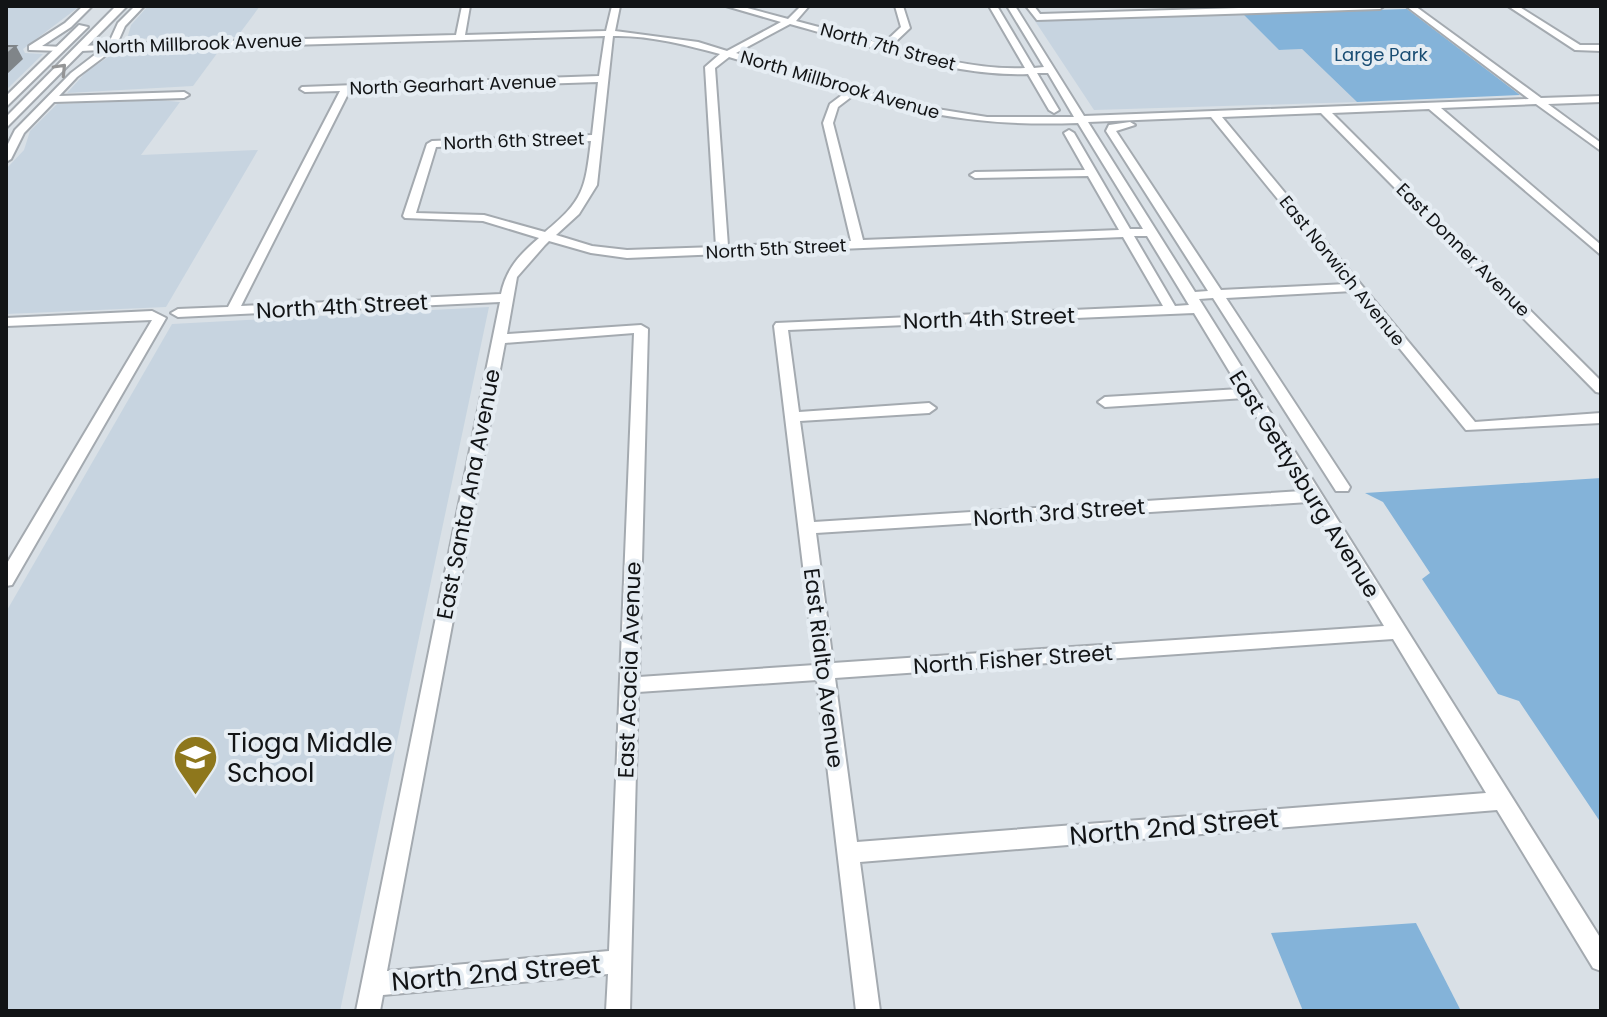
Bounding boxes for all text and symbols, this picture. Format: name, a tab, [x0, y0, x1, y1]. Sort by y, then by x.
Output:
street label: North 7th Street	[818, 16, 959, 77]
street label: North Millbrook Avenue	[96, 27, 302, 60]
park label: Large Park	[1334, 42, 1428, 67]
street label: North Millbrook Avenue	[738, 44, 943, 125]
one-way arrow	[51, 64, 66, 78]
street label: North Gearhart Avenue	[349, 68, 557, 101]
street label: North 6th Street	[443, 126, 585, 155]
street label: East Donner Avenue	[1391, 177, 1536, 322]
street label: East Norwich Avenue	[1274, 190, 1411, 351]
street label: North 5th Street	[705, 232, 847, 265]
street label: North 4th Street	[255, 287, 429, 326]
street label: North 4th Street	[903, 300, 1075, 337]
street label: East Gettysburg Avenue	[1222, 365, 1387, 604]
street label: East Santa Ana Avenue	[429, 366, 508, 622]
street label: North 3rd Street	[972, 491, 1146, 534]
street label: East Acacia Avenue	[610, 561, 649, 779]
street label: East Rialto Avenue	[796, 566, 851, 770]
street label: North Fisher Street	[912, 637, 1114, 682]
place label: Tioga Middle School	[227, 725, 393, 791]
school or university icon: Tioga Middle School	[172, 734, 220, 797]
street label: North 2nd Street	[1068, 800, 1280, 854]
street label: North 2nd Street	[390, 946, 602, 1000]

